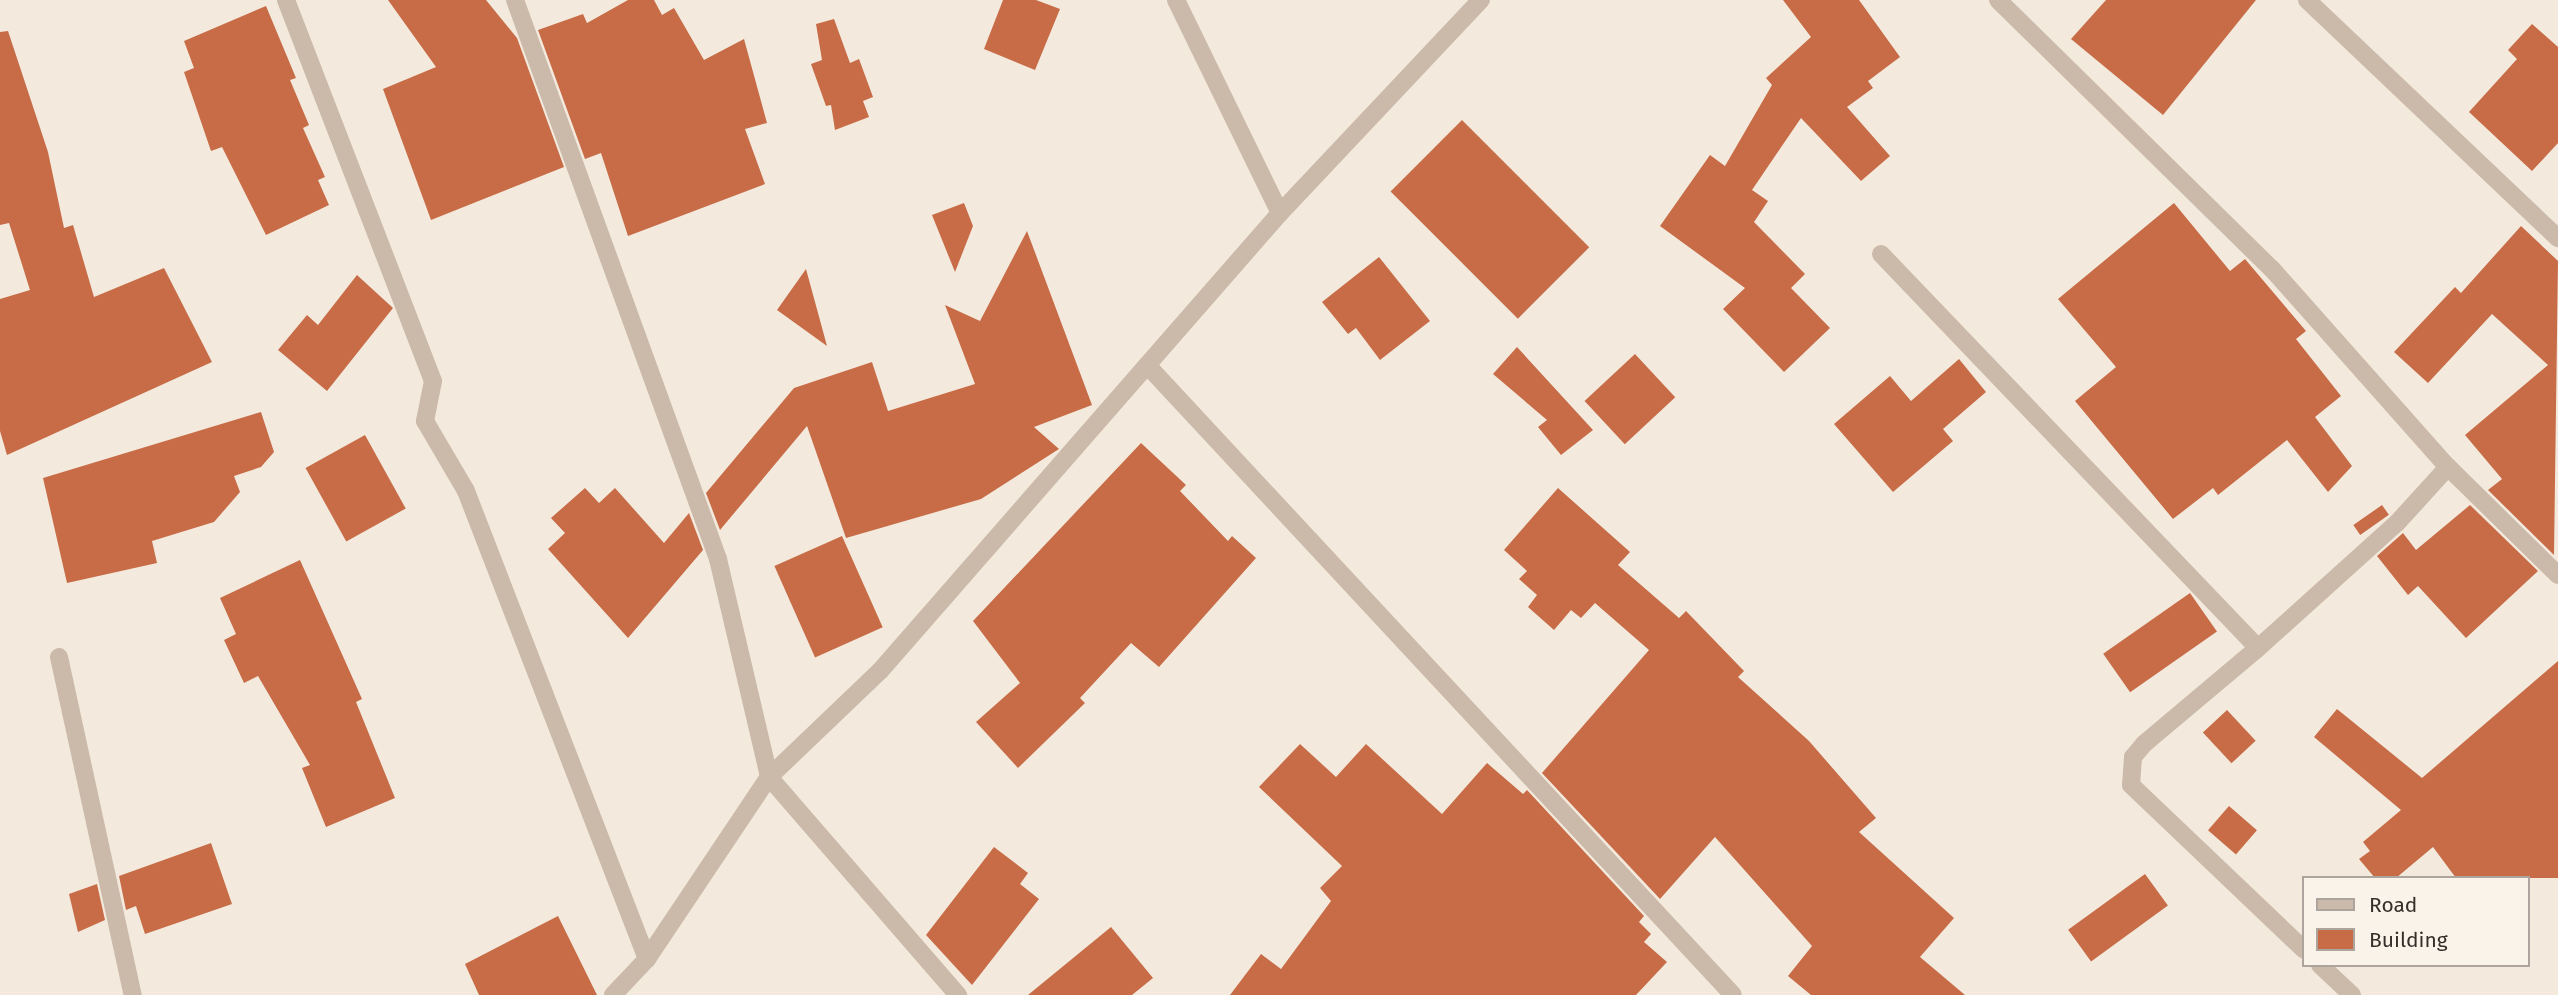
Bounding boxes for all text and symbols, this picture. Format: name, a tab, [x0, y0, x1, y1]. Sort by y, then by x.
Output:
legend	[2302, 876, 2530, 967]
text: Road	[2369, 892, 2417, 918]
text: Building	[2369, 927, 2448, 953]

